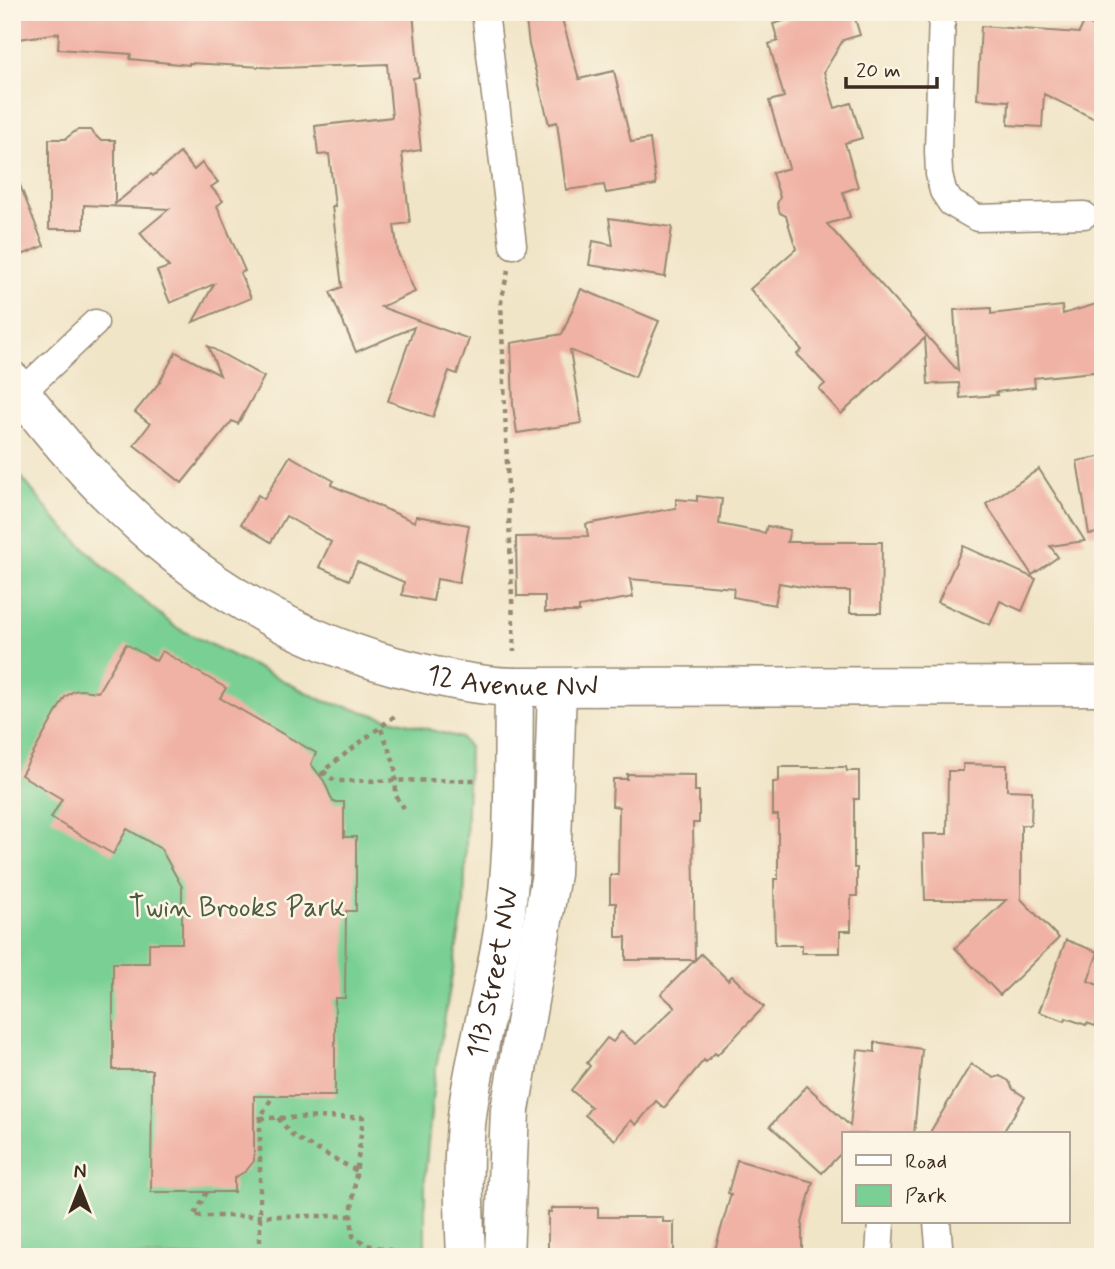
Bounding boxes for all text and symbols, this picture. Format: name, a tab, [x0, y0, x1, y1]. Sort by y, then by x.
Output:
scale bar	[846, 46, 936, 90]
text: 20 m	[856, 57, 901, 85]
street label: 12 Avenue NW	[423, 656, 598, 706]
street label: 113 Street NW	[459, 885, 527, 1062]
park label: Twin Brooks Park	[128, 890, 346, 927]
legend	[842, 1132, 1070, 1224]
text: Road	[905, 1148, 947, 1176]
north arrow	[46, 1154, 116, 1224]
text: N	[74, 1160, 86, 1185]
text: Park	[905, 1182, 947, 1210]

